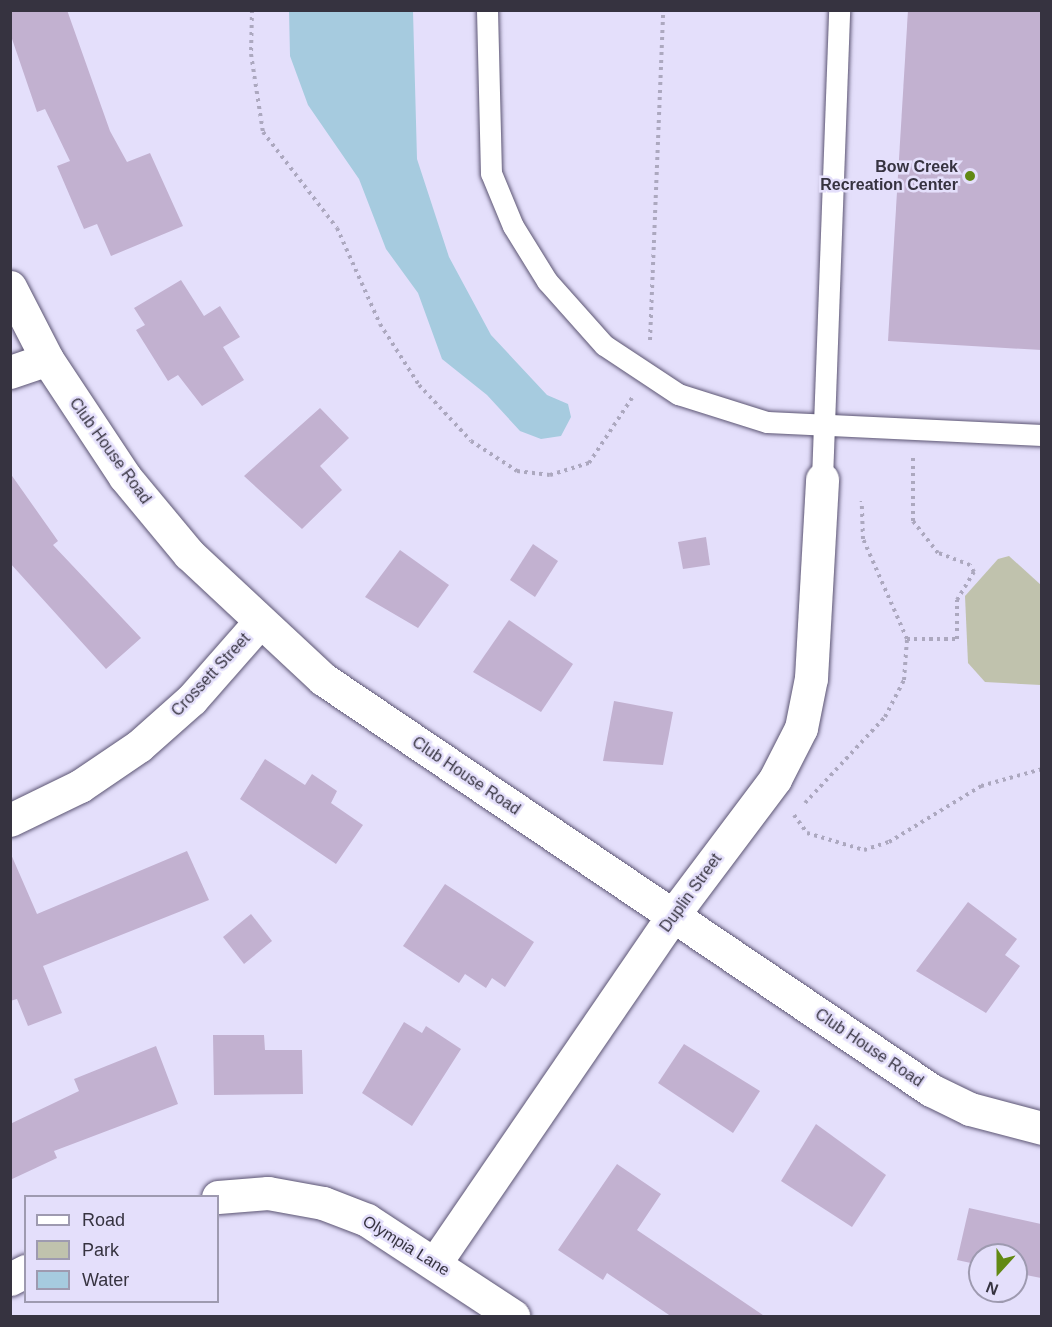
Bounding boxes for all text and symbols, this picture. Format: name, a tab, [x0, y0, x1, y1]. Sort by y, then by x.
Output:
place label: Bow Creek Recreation Center	[820, 157, 958, 195]
marker: Bow Creek Recreation Center	[963, 169, 977, 183]
street label: Club House Road	[65, 394, 155, 508]
street label: Crossett Street	[168, 629, 254, 721]
street label: Club House Road	[408, 733, 524, 819]
street label: Duplin Street	[656, 850, 726, 936]
street label: Club House Road	[811, 1005, 927, 1091]
legend	[24, 1195, 219, 1303]
text: Road	[82, 1210, 125, 1230]
street label: Olympia Lane	[359, 1212, 453, 1280]
text: Park	[82, 1240, 119, 1260]
north arrow	[968, 1243, 1028, 1303]
text: Water	[82, 1270, 129, 1290]
text: N	[984, 1278, 1001, 1298]

